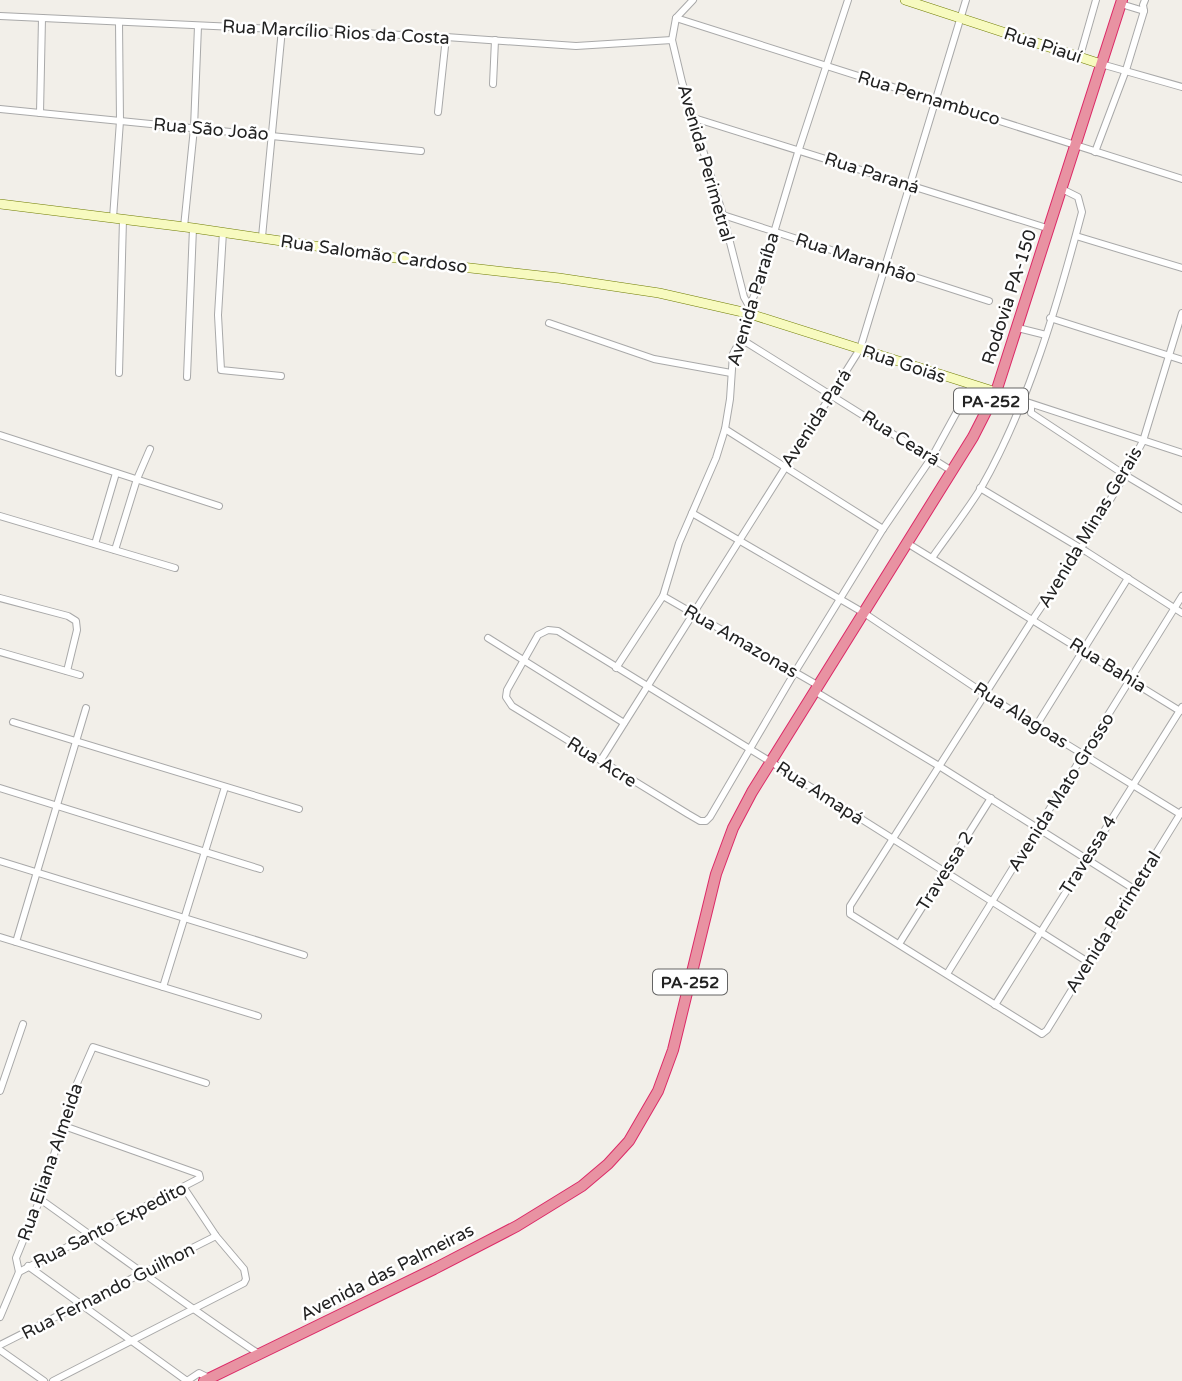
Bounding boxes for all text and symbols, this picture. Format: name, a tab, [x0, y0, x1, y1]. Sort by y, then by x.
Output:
street label: Rua Marcílio Rios da Costa	[222, 15, 450, 49]
street label: Rua Piauí	[1001, 22, 1085, 68]
street label: Rua Pernambuco	[855, 66, 1003, 130]
street label: Avenida Perimetral	[673, 82, 739, 244]
street label: Rua São João	[152, 113, 270, 145]
street label: Rua Paraná	[822, 147, 922, 199]
street label: Rodovia PA-150	[977, 227, 1041, 367]
street label: Rua Maranhão	[793, 228, 919, 288]
street label: Avenida Paraíba	[722, 229, 784, 369]
street label: Rua Salomão Cardoso	[279, 230, 469, 278]
street label: Rua Goiás	[860, 340, 948, 388]
street label: Avenida Pará	[776, 365, 856, 471]
road number: PA-252	[954, 388, 1028, 414]
street label: Rua Ceará	[858, 405, 944, 471]
street label: Avenida Minas Gerais	[1033, 442, 1147, 612]
street label: Rua Amazonas	[680, 599, 802, 683]
street label: Rua Bahia	[1065, 633, 1151, 697]
street label: Rua Alagoas	[970, 677, 1072, 753]
street label: Avenida Mato Grosso	[1003, 709, 1119, 875]
street label: Rua Acre	[563, 732, 641, 792]
street label: Rua Amapá	[772, 757, 868, 829]
street label: Travessa 4	[1055, 811, 1121, 899]
street label: Travessa 2	[912, 827, 978, 915]
street label: Avenida Perimetral	[1061, 847, 1165, 997]
road number: PA-252	[653, 970, 727, 994]
street label: Rua Eliana Almeida	[13, 1080, 87, 1244]
street label: Rua Santo Expedito	[30, 1177, 190, 1273]
street label: Avenida das Palmeiras	[297, 1219, 477, 1325]
street label: Rua Fernando Guilhon	[18, 1238, 198, 1344]

